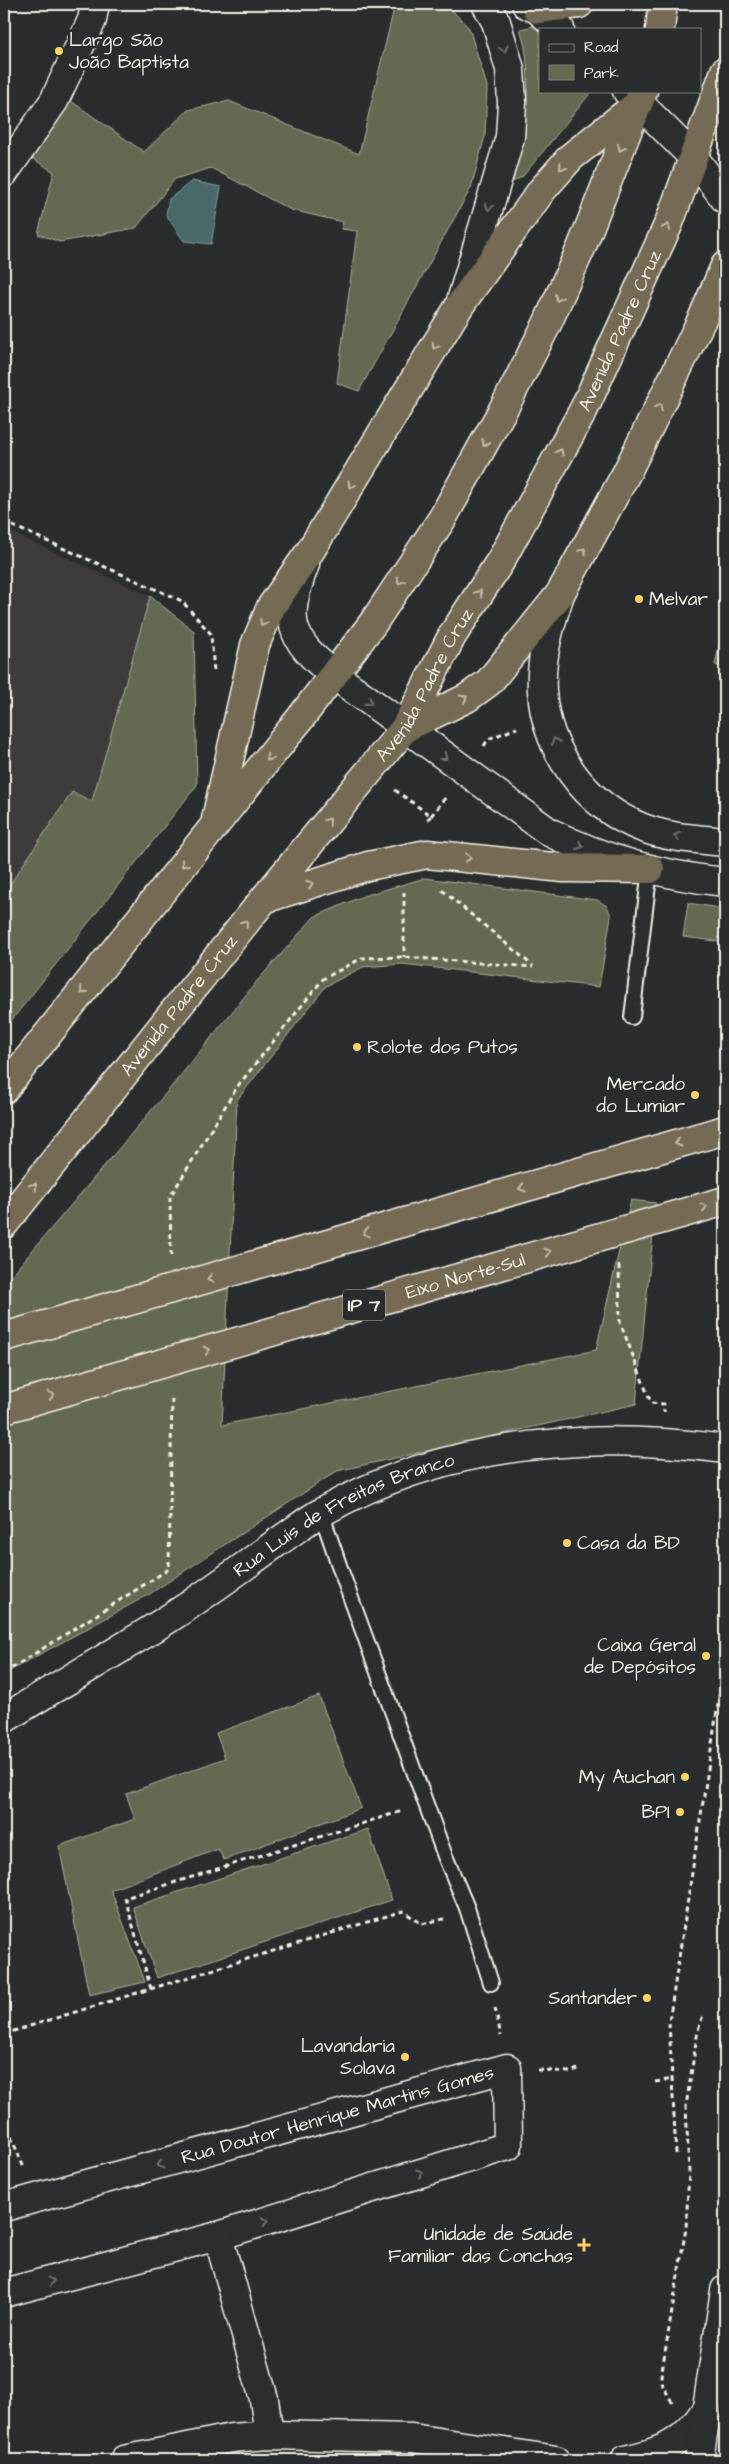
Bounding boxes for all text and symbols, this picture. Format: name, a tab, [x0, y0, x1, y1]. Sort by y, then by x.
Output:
place label: Largo São João Baptista	[69, 27, 189, 76]
legend	[539, 28, 702, 92]
text: Road	[584, 37, 619, 58]
marker: Largo São João Baptista	[53, 45, 65, 57]
one-way arrow	[498, 45, 509, 53]
text: Park	[584, 63, 619, 84]
one-way arrow	[617, 143, 627, 152]
one-way arrow	[558, 162, 567, 171]
one-way arrow	[484, 203, 494, 211]
one-way arrow	[661, 223, 672, 232]
street label: Avenida Padre Cruz	[571, 245, 669, 416]
one-way arrow	[554, 293, 565, 302]
one-way arrow	[432, 341, 442, 350]
one-way arrow	[653, 403, 663, 412]
one-way arrow	[481, 437, 491, 446]
one-way arrow	[554, 449, 564, 458]
one-way arrow	[348, 480, 357, 489]
one-way arrow	[577, 547, 587, 556]
one-way arrow	[397, 576, 407, 585]
place label: Melvar	[649, 586, 709, 613]
one-way arrow	[473, 590, 483, 599]
marker: Melvar	[633, 593, 645, 605]
street label: Avenida Padre Cruz	[369, 602, 481, 768]
one-way arrow	[259, 618, 269, 627]
one-way arrow	[459, 695, 468, 705]
one-way arrow	[363, 696, 372, 704]
one-way arrow	[551, 737, 561, 746]
one-way arrow	[438, 751, 448, 760]
one-way arrow	[265, 753, 274, 762]
one-way arrow	[323, 818, 332, 827]
one-way arrow	[672, 832, 681, 842]
one-way arrow	[575, 840, 583, 850]
one-way arrow	[464, 852, 472, 862]
one-way arrow	[181, 858, 190, 868]
one-way arrow	[305, 880, 314, 890]
one-way arrow	[239, 920, 247, 929]
street label: Avenida Padre Cruz	[114, 928, 244, 1082]
one-way arrow	[80, 985, 88, 994]
place label: Rolote dos Putos	[367, 1034, 518, 1061]
marker: Rolote dos Putos	[351, 1041, 363, 1053]
place label: Mercado do Lumiar	[596, 1071, 686, 1120]
marker: Mercado do Lumiar	[689, 1089, 701, 1101]
one-way arrow	[675, 1138, 683, 1148]
one-way arrow	[29, 1183, 38, 1192]
one-way arrow	[519, 1183, 527, 1193]
one-way arrow	[699, 1203, 708, 1213]
one-way arrow	[363, 1228, 371, 1238]
street label: Eixo Norte-Sul	[402, 1246, 528, 1306]
one-way arrow	[543, 1248, 551, 1258]
one-way arrow	[206, 1273, 215, 1283]
road number: IP 7	[343, 1290, 385, 1320]
one-way arrow	[202, 1346, 210, 1356]
one-way arrow	[46, 1391, 54, 1401]
street label: Rua Luís de Freitas Branco	[228, 1446, 458, 1584]
place label: Casa da BD	[577, 1530, 680, 1557]
marker: Casa da BD	[561, 1537, 573, 1549]
place label: Caixa Geral de Depósitos	[584, 1632, 696, 1681]
marker: Caixa Geral de Depósitos	[700, 1650, 712, 1662]
place label: My Auchan	[579, 1764, 675, 1792]
marker: My Auchan	[679, 1771, 691, 1783]
place label: BPI	[642, 1799, 670, 1826]
marker: BPI	[674, 1806, 686, 1818]
place label: Santander	[548, 1985, 638, 2012]
marker: Santander	[641, 1992, 653, 2004]
place label: Lavandaria Solava	[301, 2033, 395, 2082]
marker: Lavandaria Solava	[399, 2051, 411, 2063]
street label: Rua Doutor Henrique Martins Gomes	[178, 2059, 497, 2171]
one-way arrow	[156, 2159, 164, 2169]
one-way arrow	[416, 2169, 424, 2179]
one-way arrow	[260, 2217, 269, 2227]
place label: Unidade de Saúde Familiar das Conchas	[388, 2221, 573, 2270]
marker: Unidade de Saúde Familiar das Conchas	[577, 2238, 591, 2252]
one-way arrow	[46, 2276, 55, 2287]

